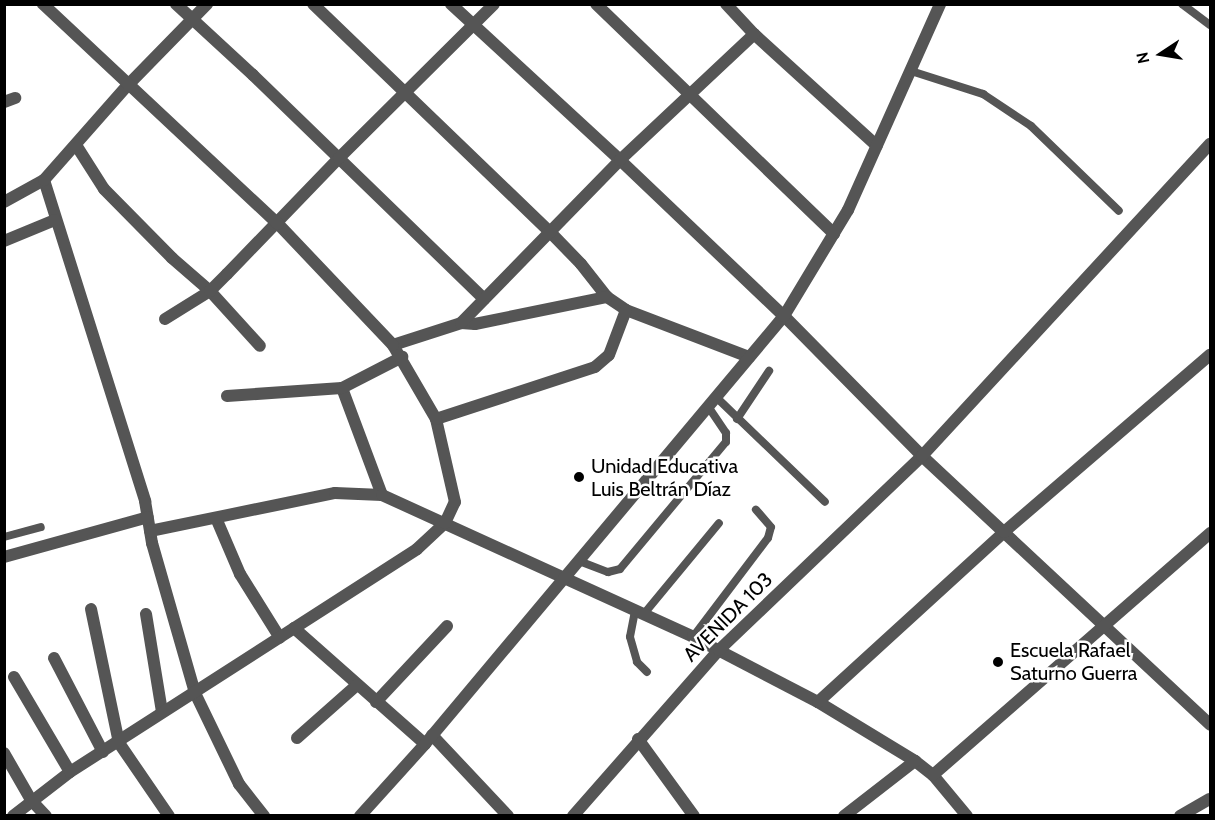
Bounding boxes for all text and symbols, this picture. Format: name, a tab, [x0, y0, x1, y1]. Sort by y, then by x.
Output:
north arrow	[1131, 24, 1191, 84]
text: N	[1132, 50, 1153, 65]
place label: Unidad Educativa Luis Beltrán Díaz	[591, 454, 738, 501]
marker: Unidad Educativa Luis Beltrán Díaz	[572, 470, 586, 484]
street label: AVENIDA 103	[678, 567, 778, 667]
place label: Escuela Rafael Saturno Guerra	[1010, 638, 1137, 685]
marker: Escuela Rafael Saturno Guerra	[991, 655, 1005, 669]

